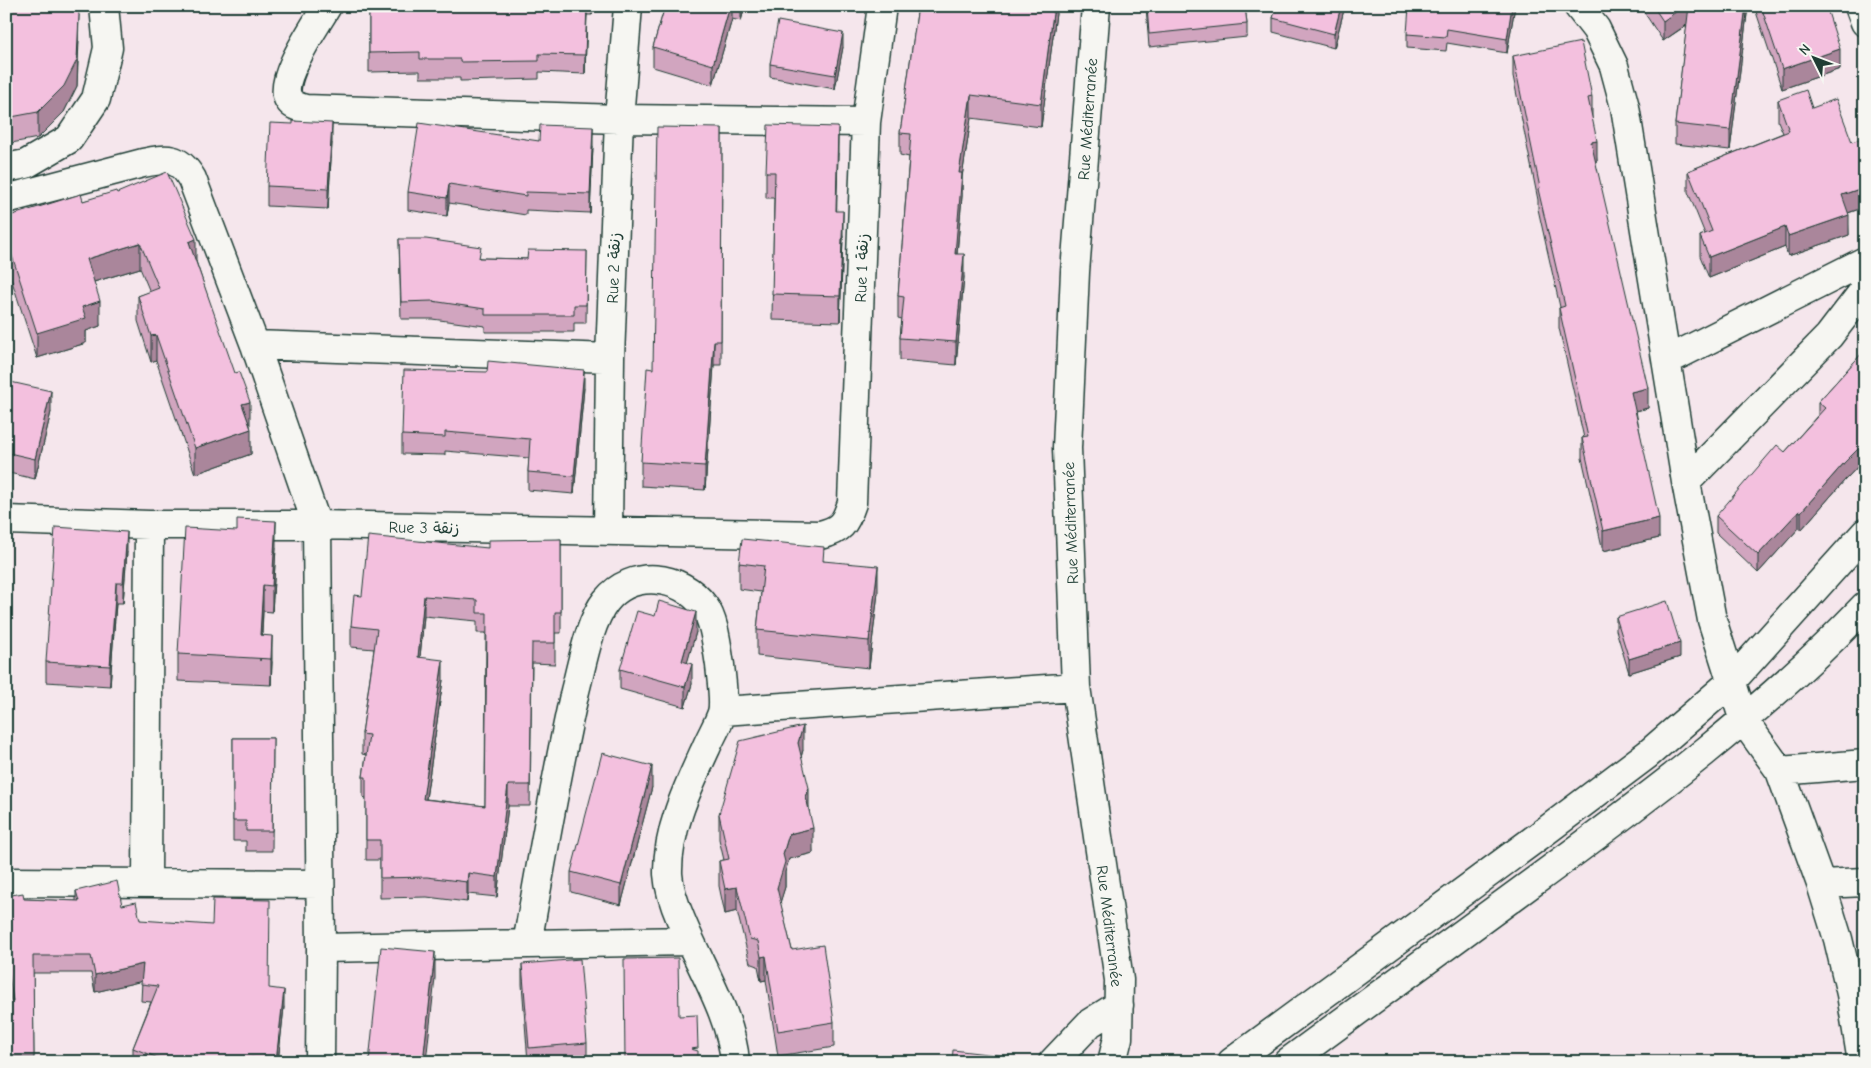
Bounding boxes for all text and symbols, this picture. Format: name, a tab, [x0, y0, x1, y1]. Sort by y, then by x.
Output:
north arrow	[1788, 32, 1838, 82]
text: N	[1795, 41, 1814, 59]
street label: Rue Méditerranée	[1075, 57, 1101, 181]
street label: Rue 2 زنقة	[604, 232, 624, 304]
street label: Rue 1 زنقة	[852, 233, 872, 303]
street label: Rue Méditerranée	[1060, 462, 1082, 584]
street label: Rue 3 زنقة	[388, 518, 460, 538]
street label: Rue Méditerranée	[1093, 864, 1125, 988]

